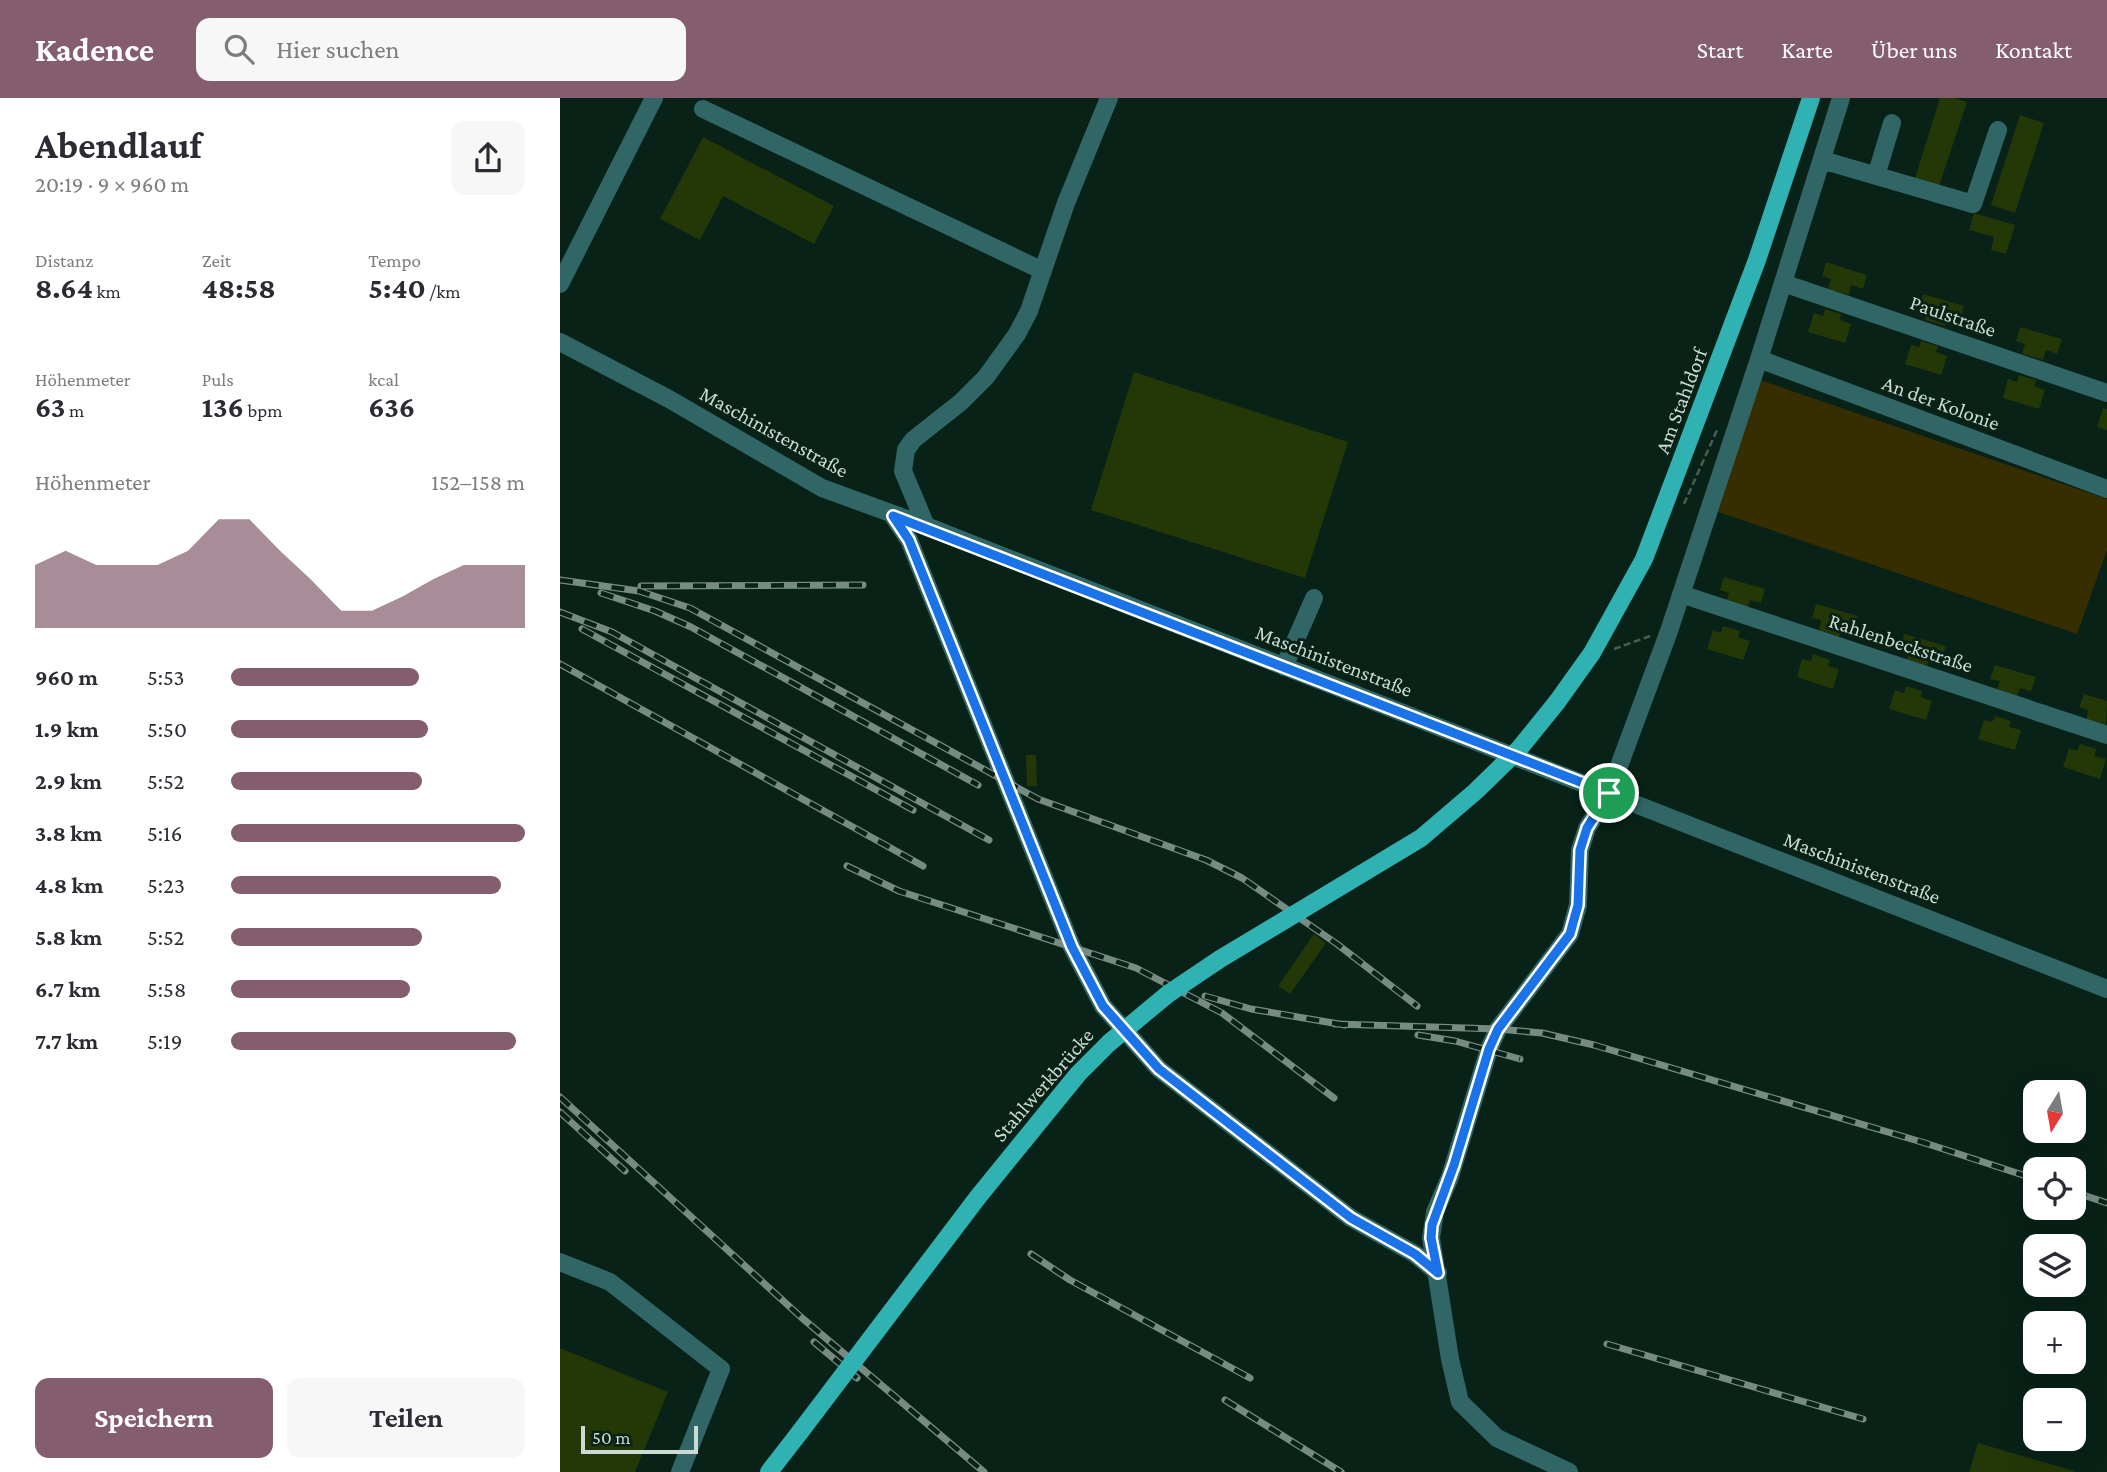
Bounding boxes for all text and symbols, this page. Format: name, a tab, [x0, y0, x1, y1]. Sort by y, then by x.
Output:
search box	[196, 18, 686, 81]
icon: search	[220, 30, 258, 68]
text: Kadence	[35, 31, 154, 68]
text: Hier suchen	[276, 35, 400, 64]
text: Start	[1697, 36, 1743, 63]
text: Karte	[1781, 36, 1833, 63]
text: Über uns	[1871, 36, 1957, 63]
text: Kontakt	[1995, 36, 2072, 63]
button: share	[451, 121, 525, 195]
text: Abendlauf	[35, 124, 202, 166]
text: 20:19 · 9 × 960 m	[35, 171, 189, 197]
text: Distanz	[35, 250, 93, 271]
text: Zeit	[202, 250, 231, 271]
text: Tempo	[368, 250, 421, 271]
text: 8.64	[35, 271, 93, 304]
text: 48:58	[202, 271, 276, 304]
text: 5:40	[368, 271, 426, 304]
text: km	[93, 281, 121, 302]
text: /km	[426, 281, 460, 302]
street label: Paulstraße	[1907, 290, 1999, 342]
street label: Am Stahldorf	[1650, 343, 1713, 457]
text: Höhenmeter	[35, 369, 131, 390]
text: Puls	[202, 369, 234, 390]
text: kcal	[368, 369, 399, 390]
street label: An der Kolonie	[1879, 371, 2003, 435]
street label: Maschinistenstraße	[696, 381, 852, 483]
text: 63	[35, 390, 66, 423]
text: 136	[202, 390, 244, 423]
text: 636	[368, 390, 415, 423]
text: m	[66, 400, 84, 421]
text: bpm	[244, 400, 282, 421]
text: Höhenmeter	[35, 469, 151, 495]
text: 152–158 m	[431, 469, 525, 495]
street label: Rahlenbeckstraße	[1826, 608, 1976, 678]
street label: Maschinistenstraße	[1252, 620, 1416, 702]
text: 960 m	[35, 664, 98, 690]
text: 5:53	[147, 664, 185, 690]
text: 1.9 km	[35, 716, 99, 742]
text: 5:50	[147, 716, 187, 742]
pin	[1579, 763, 1639, 823]
text: 2.9 km	[35, 768, 102, 794]
text: 5:52	[147, 768, 184, 794]
icon: arrive	[1590, 774, 1628, 812]
text: 3.8 km	[35, 820, 102, 846]
text: 5:16	[147, 820, 182, 846]
street label: Maschinistenstraße	[1780, 827, 1944, 909]
text: 4.8 km	[35, 872, 104, 898]
text: 5:23	[147, 872, 185, 898]
text: 5.8 km	[35, 924, 102, 950]
text: 5:52	[147, 924, 184, 950]
text: 6.7 km	[35, 976, 101, 1002]
text: 5:58	[147, 976, 186, 1002]
street label: Stahlwerkbrücke	[987, 1024, 1099, 1146]
text: 7.7 km	[35, 1028, 98, 1054]
text: 5:19	[147, 1028, 182, 1054]
north arrow	[2023, 1080, 2086, 1143]
map controls	[2023, 1080, 2086, 1451]
button: locate	[2023, 1157, 2086, 1220]
button: layers	[2023, 1234, 2086, 1297]
button: +	[2023, 1311, 2086, 1374]
button: Speichern	[35, 1378, 273, 1458]
button: Teilen	[287, 1378, 525, 1458]
button: −	[2023, 1388, 2086, 1451]
scale bar	[581, 1423, 698, 1455]
text: 50 m	[592, 1427, 631, 1448]

